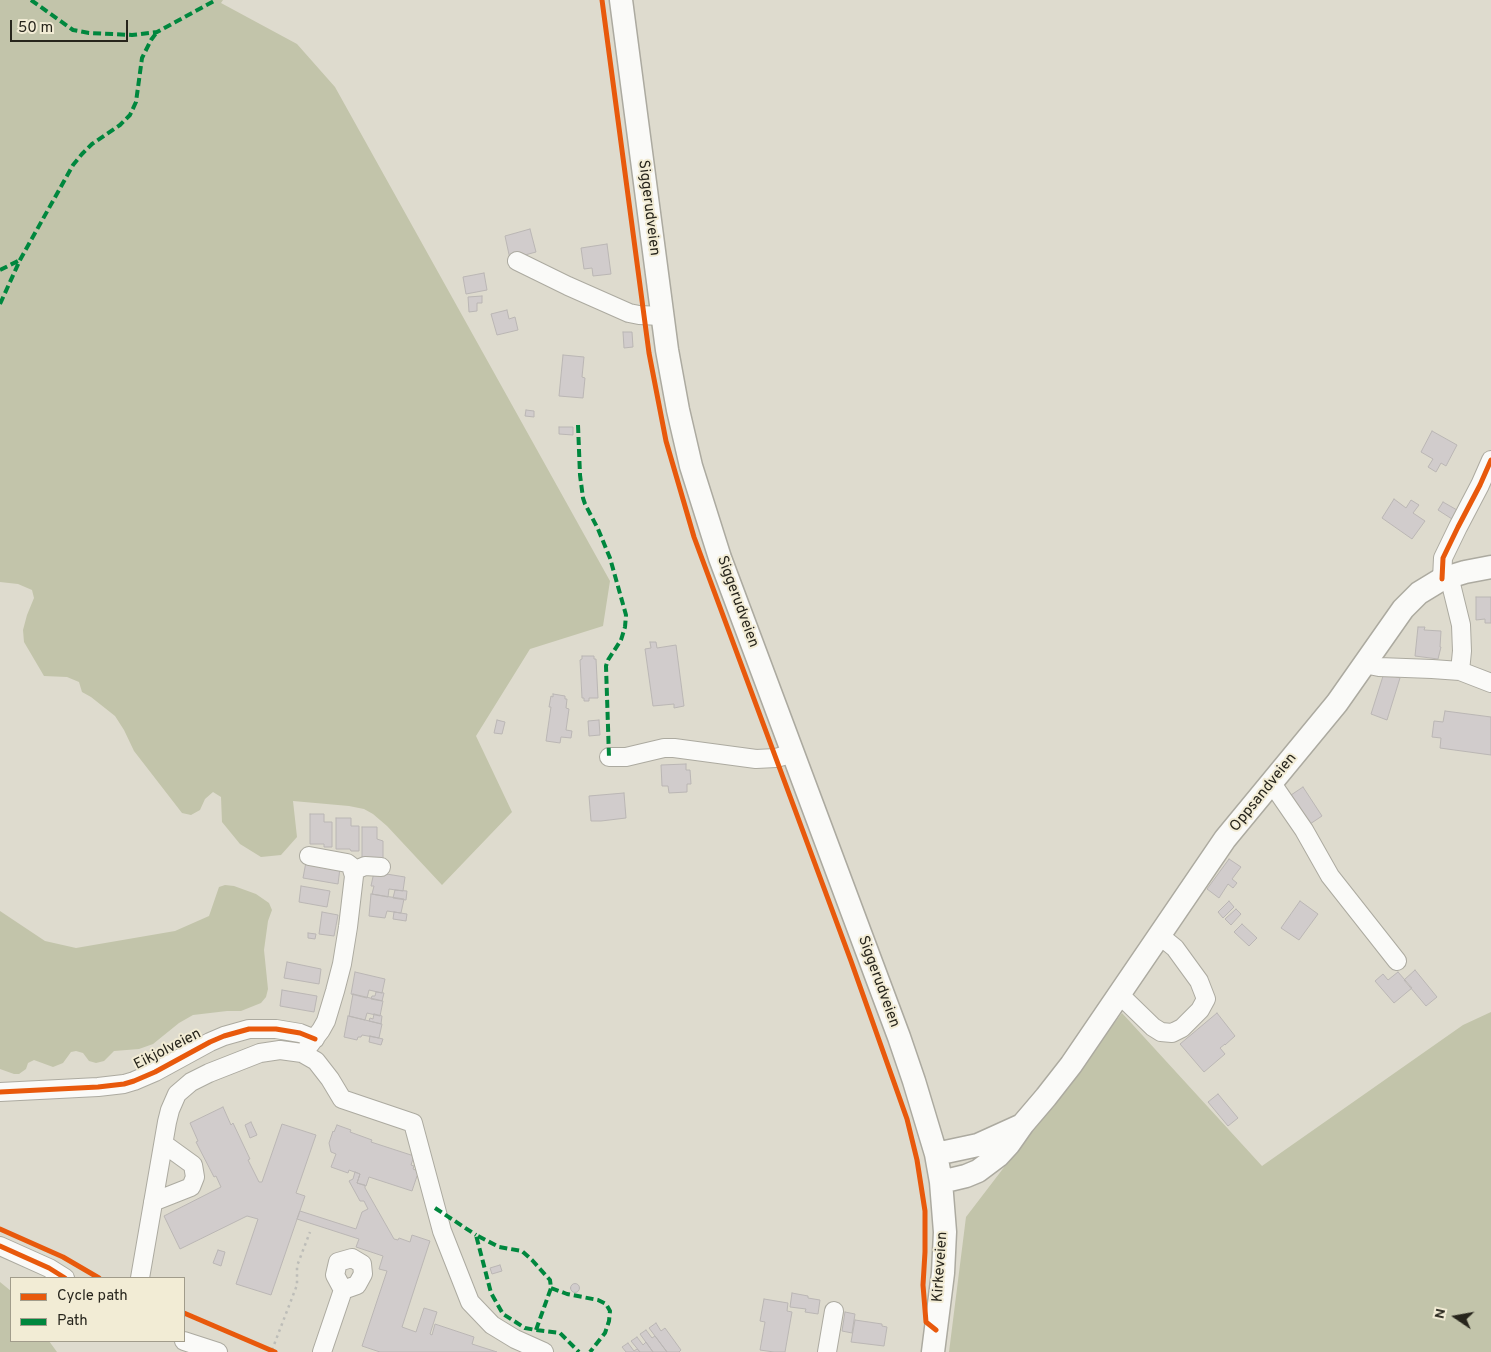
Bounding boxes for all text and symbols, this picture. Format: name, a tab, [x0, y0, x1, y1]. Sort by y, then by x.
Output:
scale bar	[12, 10, 130, 42]
text: 50 m	[18, 19, 53, 38]
street label: Siggerudveien	[633, 159, 663, 257]
street label: Siggerudveien	[712, 554, 762, 650]
street label: Oppsandveien	[1227, 750, 1301, 836]
street label: Siggerudveien	[853, 934, 903, 1030]
street label: Eikjolveien	[131, 1025, 205, 1075]
street label: Kirkeveien	[930, 1231, 952, 1303]
legend	[10, 1277, 185, 1342]
text: Cycle path	[57, 1287, 128, 1306]
north arrow	[1431, 1292, 1481, 1342]
text: N	[1431, 1307, 1450, 1320]
text: Path	[57, 1312, 88, 1331]

